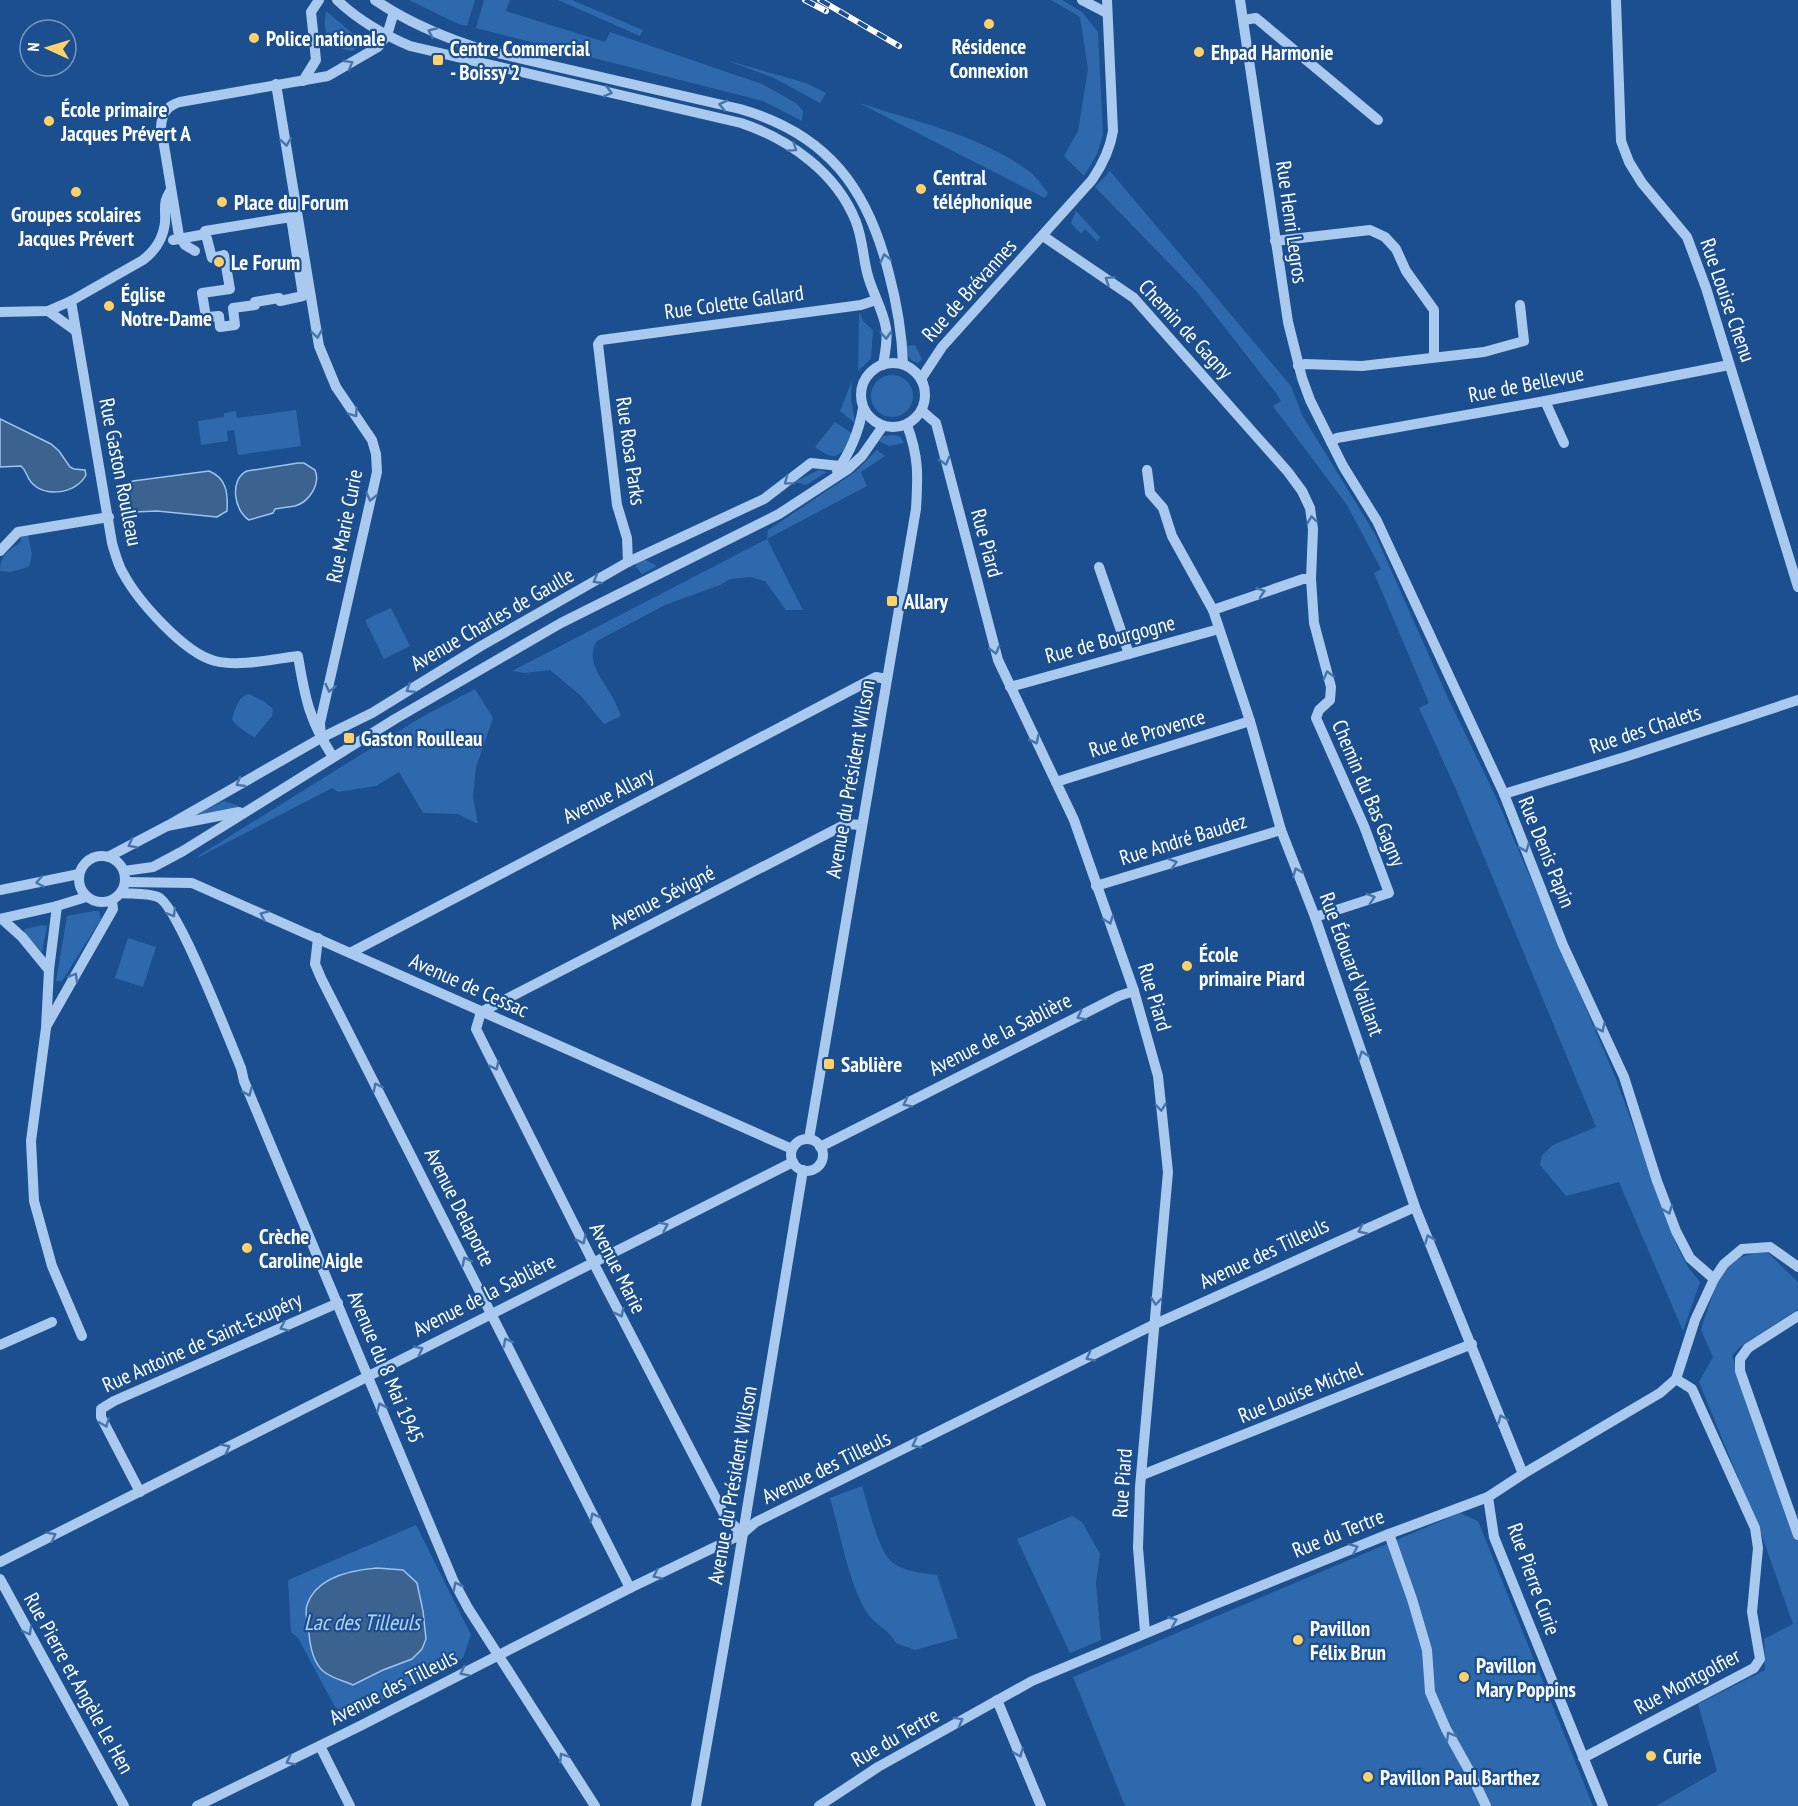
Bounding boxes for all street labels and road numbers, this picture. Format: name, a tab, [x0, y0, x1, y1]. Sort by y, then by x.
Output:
street label: Rue Henri Legros	[1270, 159, 1314, 285]
street label: Rue de Brévannes	[916, 233, 1022, 347]
street label: Rue Louise Chenu	[1694, 235, 1762, 365]
street label: Chemin de Gagny	[1133, 274, 1239, 385]
street label: Rue Colette Gallard	[663, 279, 805, 325]
street label: Rue de Bellevue	[1466, 360, 1586, 408]
street label: Rue Rosa Parks	[610, 395, 652, 507]
street label: Rue Gaston Roulleau	[93, 396, 149, 548]
street label: Rue Marie Curie	[320, 467, 368, 585]
street label: Rue Piard	[965, 506, 1009, 580]
street label: Avenue Charles de Gaulle	[405, 561, 579, 677]
street label: Rue de Bourgogne	[1042, 609, 1178, 669]
street label: Avenue du Président Wilson	[819, 678, 881, 880]
street label: Rue des Chalets	[1586, 698, 1704, 760]
street label: Rue de Provence	[1086, 703, 1208, 763]
street label: Chemin du Bas Gagny	[1326, 716, 1412, 871]
street label: Avenue Allary	[558, 761, 658, 829]
street label: Rue Denis Papin	[1512, 792, 1582, 912]
street label: Rue André Baudez	[1116, 807, 1250, 871]
street label: Avenue Sévigné	[605, 859, 719, 935]
street label: Rue Édouard Vaillant	[1314, 889, 1391, 1040]
street label: Avenue de Cessac	[405, 947, 533, 1023]
street label: Rue Piard	[1132, 960, 1178, 1034]
street label: Avenue de la Sablière	[924, 986, 1076, 1082]
street label: Avenue Delaporte	[419, 1143, 501, 1271]
street label: Avenue des Tilleuls	[1195, 1211, 1333, 1295]
street label: Avenue Marie	[584, 1218, 652, 1318]
street label: Avenue de la Sablière	[408, 1247, 560, 1343]
street label: Rue Antoine de Saint-Exupéry	[98, 1286, 306, 1398]
street label: Avenue du 8 Mai 1945	[342, 1287, 430, 1447]
street label: Rue Louise Michel	[1234, 1355, 1366, 1429]
street label: Avenue du Président Wilson	[701, 1384, 763, 1586]
street label: Avenue des Tilleuls	[757, 1424, 895, 1510]
street label: Rue Piard	[1106, 1447, 1138, 1519]
street label: Rue du Tertre	[1288, 1502, 1388, 1564]
street label: Rue Pierre Curie	[1501, 1519, 1567, 1639]
street label: Rue Pierre et Angèle Le Hen	[18, 1588, 140, 1778]
street label: Rue Montgolfier	[1629, 1642, 1745, 1720]
street label: Avenue des Tilleuls	[325, 1643, 461, 1731]
street label: Rue du Tertre	[846, 1701, 944, 1773]

